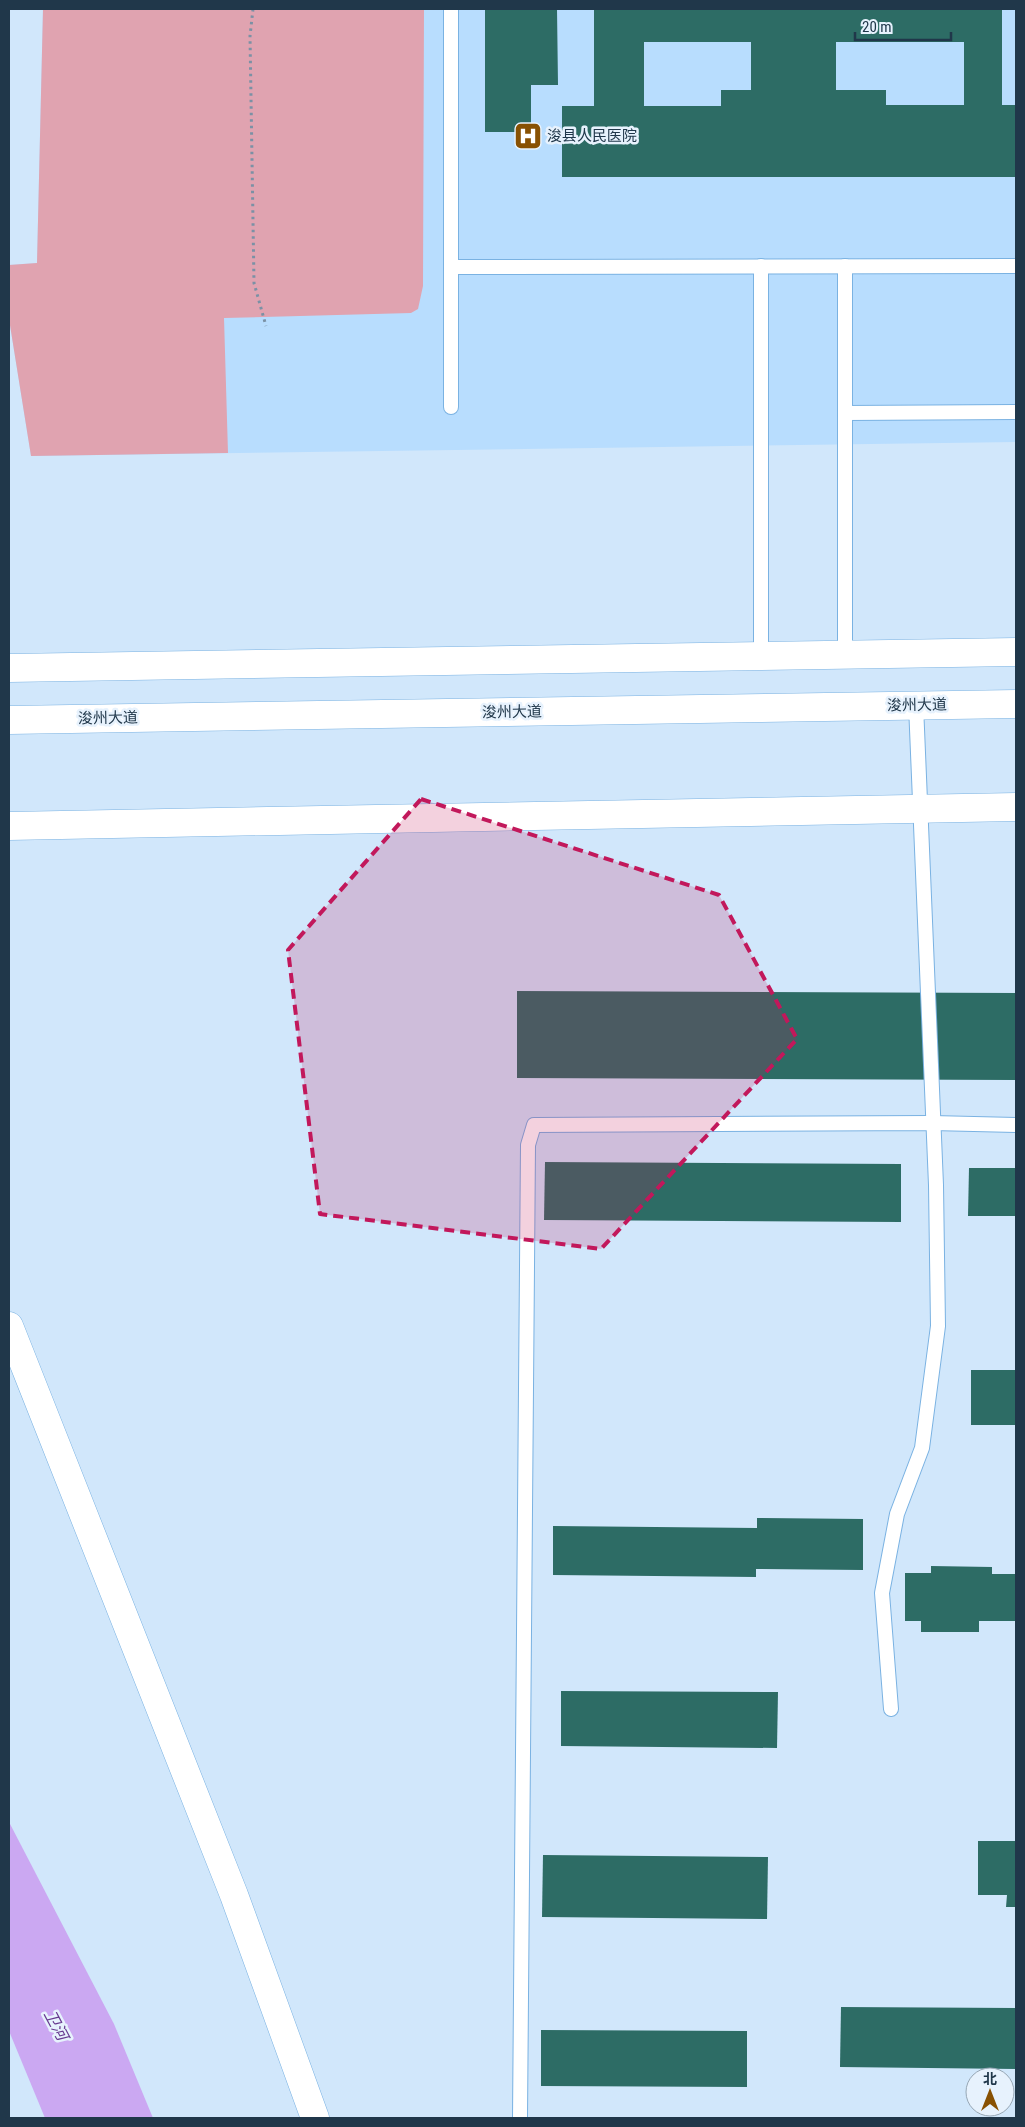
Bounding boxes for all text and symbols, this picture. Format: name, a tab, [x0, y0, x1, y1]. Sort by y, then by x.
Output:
scale bar	[855, 10, 951, 42]
text: 20 m	[862, 18, 892, 36]
hospital icon: 浚县人民医院	[513, 121, 543, 151]
place label: 浚县人民医院	[547, 127, 637, 145]
street label: 浚州大道	[887, 695, 947, 715]
street label: 浚州大道	[482, 702, 542, 722]
street label: 浚州大道	[78, 708, 138, 728]
water label: 卫河	[40, 2006, 73, 2046]
north arrow	[965, 2067, 1015, 2117]
text: 北	[983, 2071, 997, 2087]

